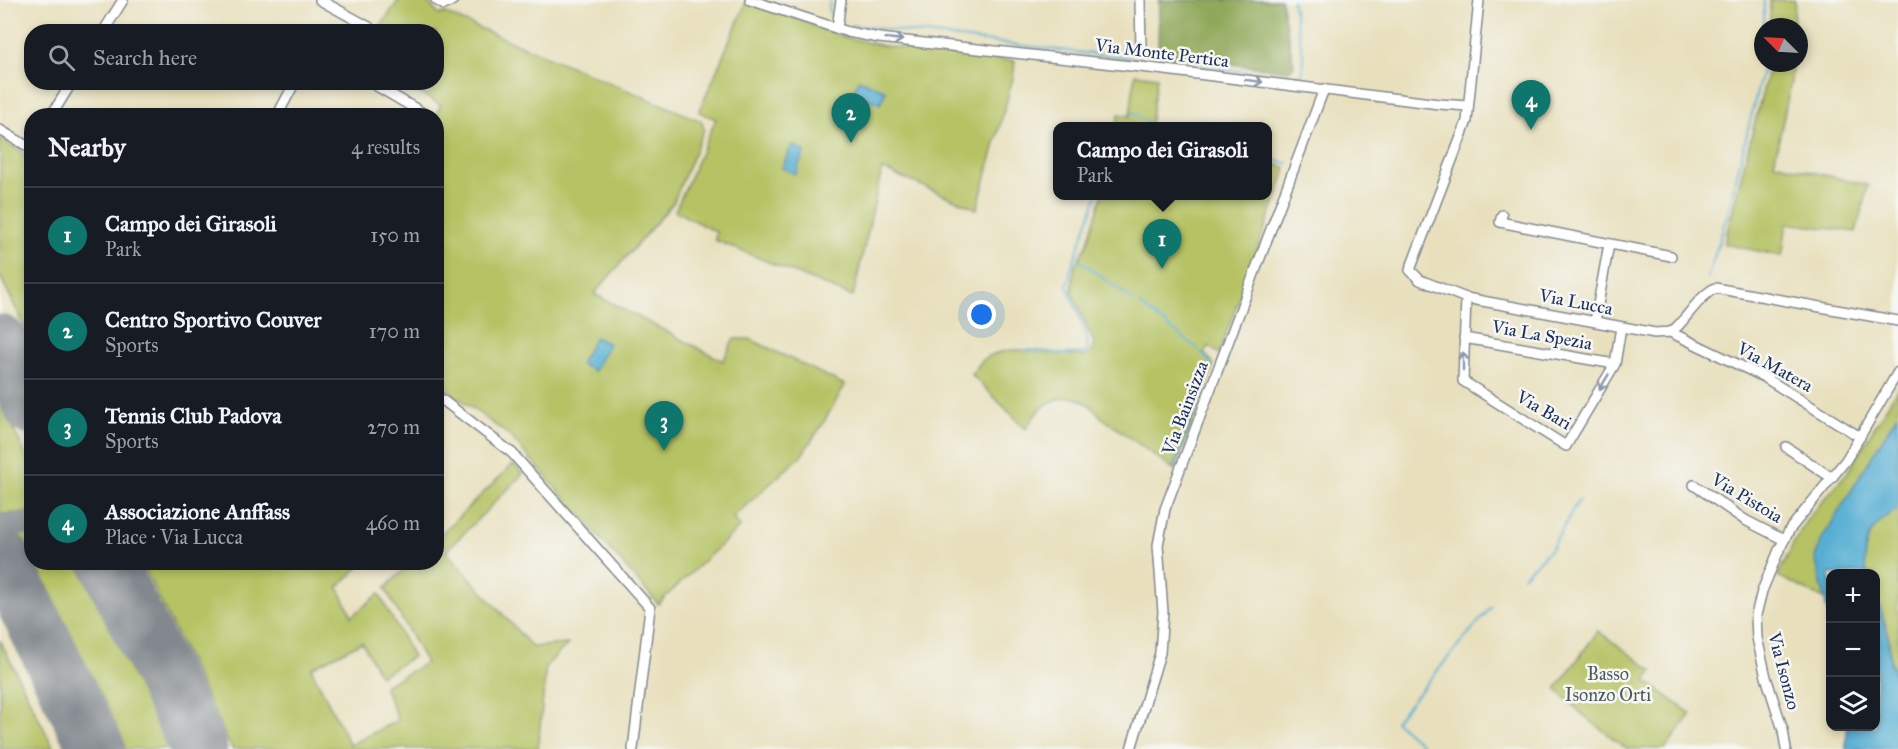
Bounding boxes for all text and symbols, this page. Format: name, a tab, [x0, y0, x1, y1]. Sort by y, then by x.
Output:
north arrow	[1754, 18, 1808, 72]
search box	[24, 24, 444, 90]
one-way arrow	[883, 34, 903, 45]
street label: Via Monte Pertica	[1093, 34, 1230, 72]
icon: search	[45, 41, 78, 74]
text: Search here	[93, 44, 197, 71]
one-way arrow	[1244, 76, 1264, 87]
pin: 4	[1512, 80, 1550, 130]
pin: 2	[832, 94, 870, 143]
popup	[1053, 122, 1272, 200]
text: Nearby	[48, 131, 126, 163]
text: 4 results	[351, 135, 420, 159]
text: Campo dei Girasoli	[1077, 136, 1248, 163]
text: Park	[1077, 163, 1113, 187]
text: Campo dei Girasoli	[105, 210, 277, 237]
pin: 1	[1142, 220, 1182, 269]
text: 1	[64, 223, 71, 247]
text: 150 m	[370, 223, 420, 247]
text: Park	[105, 237, 141, 261]
street label: Via Lucca	[1536, 284, 1615, 320]
your location	[967, 300, 996, 329]
text: Centro Sportivo Couver	[105, 306, 322, 333]
street label: Via La Spezia	[1489, 315, 1594, 355]
text: 2	[63, 319, 72, 343]
text: 170 m	[369, 319, 420, 343]
text: Sports	[105, 333, 159, 357]
street label: Via Matera	[1732, 337, 1817, 397]
one-way arrow	[1458, 352, 1469, 372]
street label: Via Bainsizza	[1157, 358, 1213, 459]
one-way arrow	[1598, 373, 1610, 390]
street label: Via Bari	[1512, 385, 1576, 435]
text: Tennis Club Padova	[105, 402, 281, 429]
pin: 3	[644, 402, 684, 451]
text: 3	[64, 415, 72, 439]
text: 270 m	[367, 415, 420, 439]
text: Sports	[105, 429, 159, 453]
street label: Via Pistoia	[1707, 468, 1787, 528]
text: Associazione Anffass	[105, 498, 290, 525]
text: 4	[62, 511, 73, 535]
text: 460 m	[366, 511, 420, 535]
text: Place · Via Lucca	[105, 525, 243, 549]
map controls	[1826, 569, 1880, 731]
button: +	[1826, 569, 1880, 623]
button: −	[1826, 623, 1880, 677]
street label: Via Isonzo	[1763, 629, 1805, 712]
park label: Basso Isonzo Orti	[1565, 663, 1651, 706]
button: layers	[1826, 677, 1880, 731]

